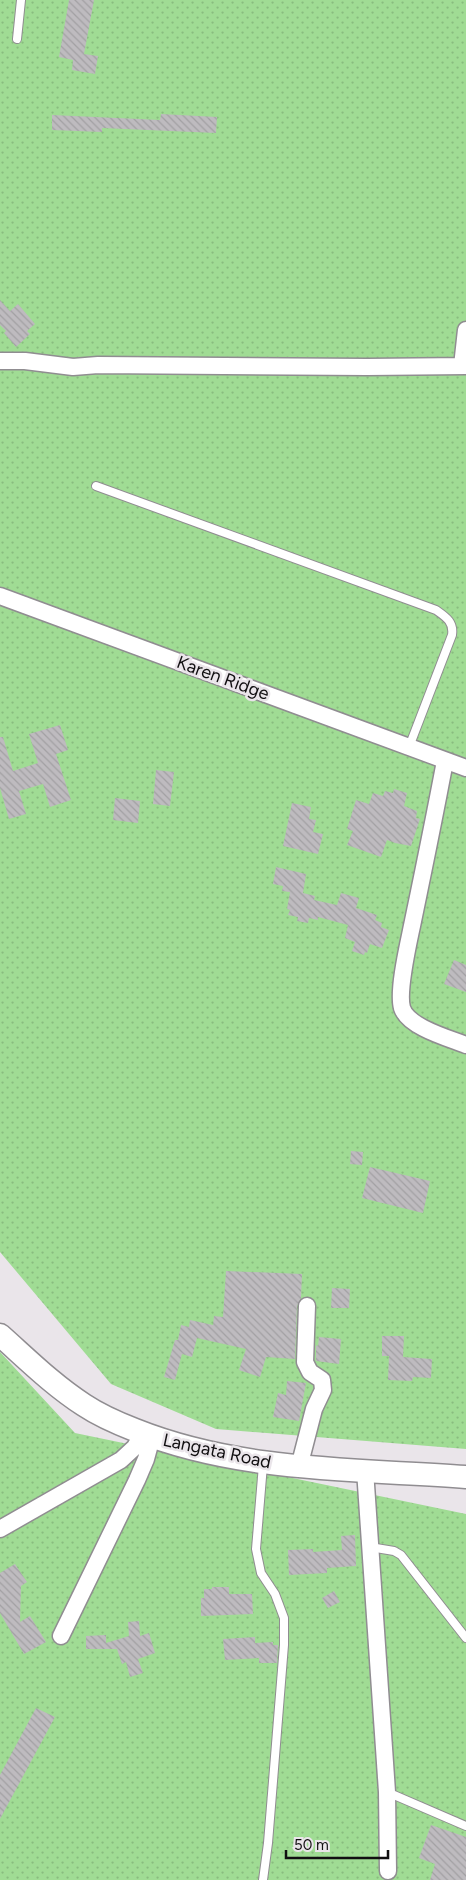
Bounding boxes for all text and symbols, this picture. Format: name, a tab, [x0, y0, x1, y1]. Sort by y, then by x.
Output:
street label: Karen Ridge	[174, 651, 272, 705]
street label: Langata Road	[161, 1429, 273, 1473]
scale bar	[286, 1828, 388, 1860]
text: 50 m	[294, 1836, 329, 1854]

